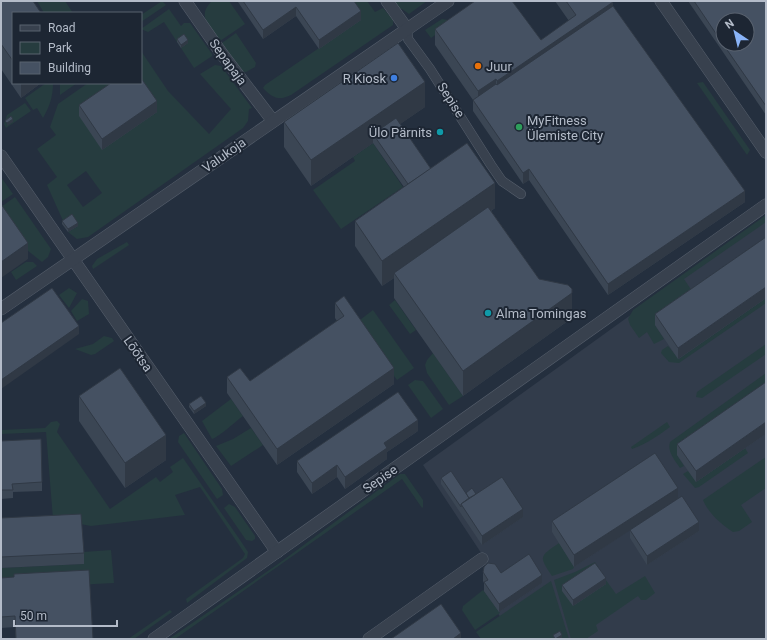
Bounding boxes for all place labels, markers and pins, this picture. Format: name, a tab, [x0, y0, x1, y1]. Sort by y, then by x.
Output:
place label: Juur	[486, 59, 513, 74]
marker: Juur	[473, 61, 483, 71]
place label: R Kiosk	[343, 71, 386, 86]
marker: R Kiosk	[389, 73, 399, 83]
place label: MyFitness Ülemiste City	[527, 113, 603, 143]
marker: MyFitness Ülemiste City	[514, 122, 524, 132]
place label: Ülo Pärnits	[369, 125, 432, 140]
marker: Ülo Pärnits	[435, 127, 445, 137]
place label: Alma Tomingas	[496, 306, 587, 321]
marker: Alma Tomingas	[483, 308, 493, 318]

